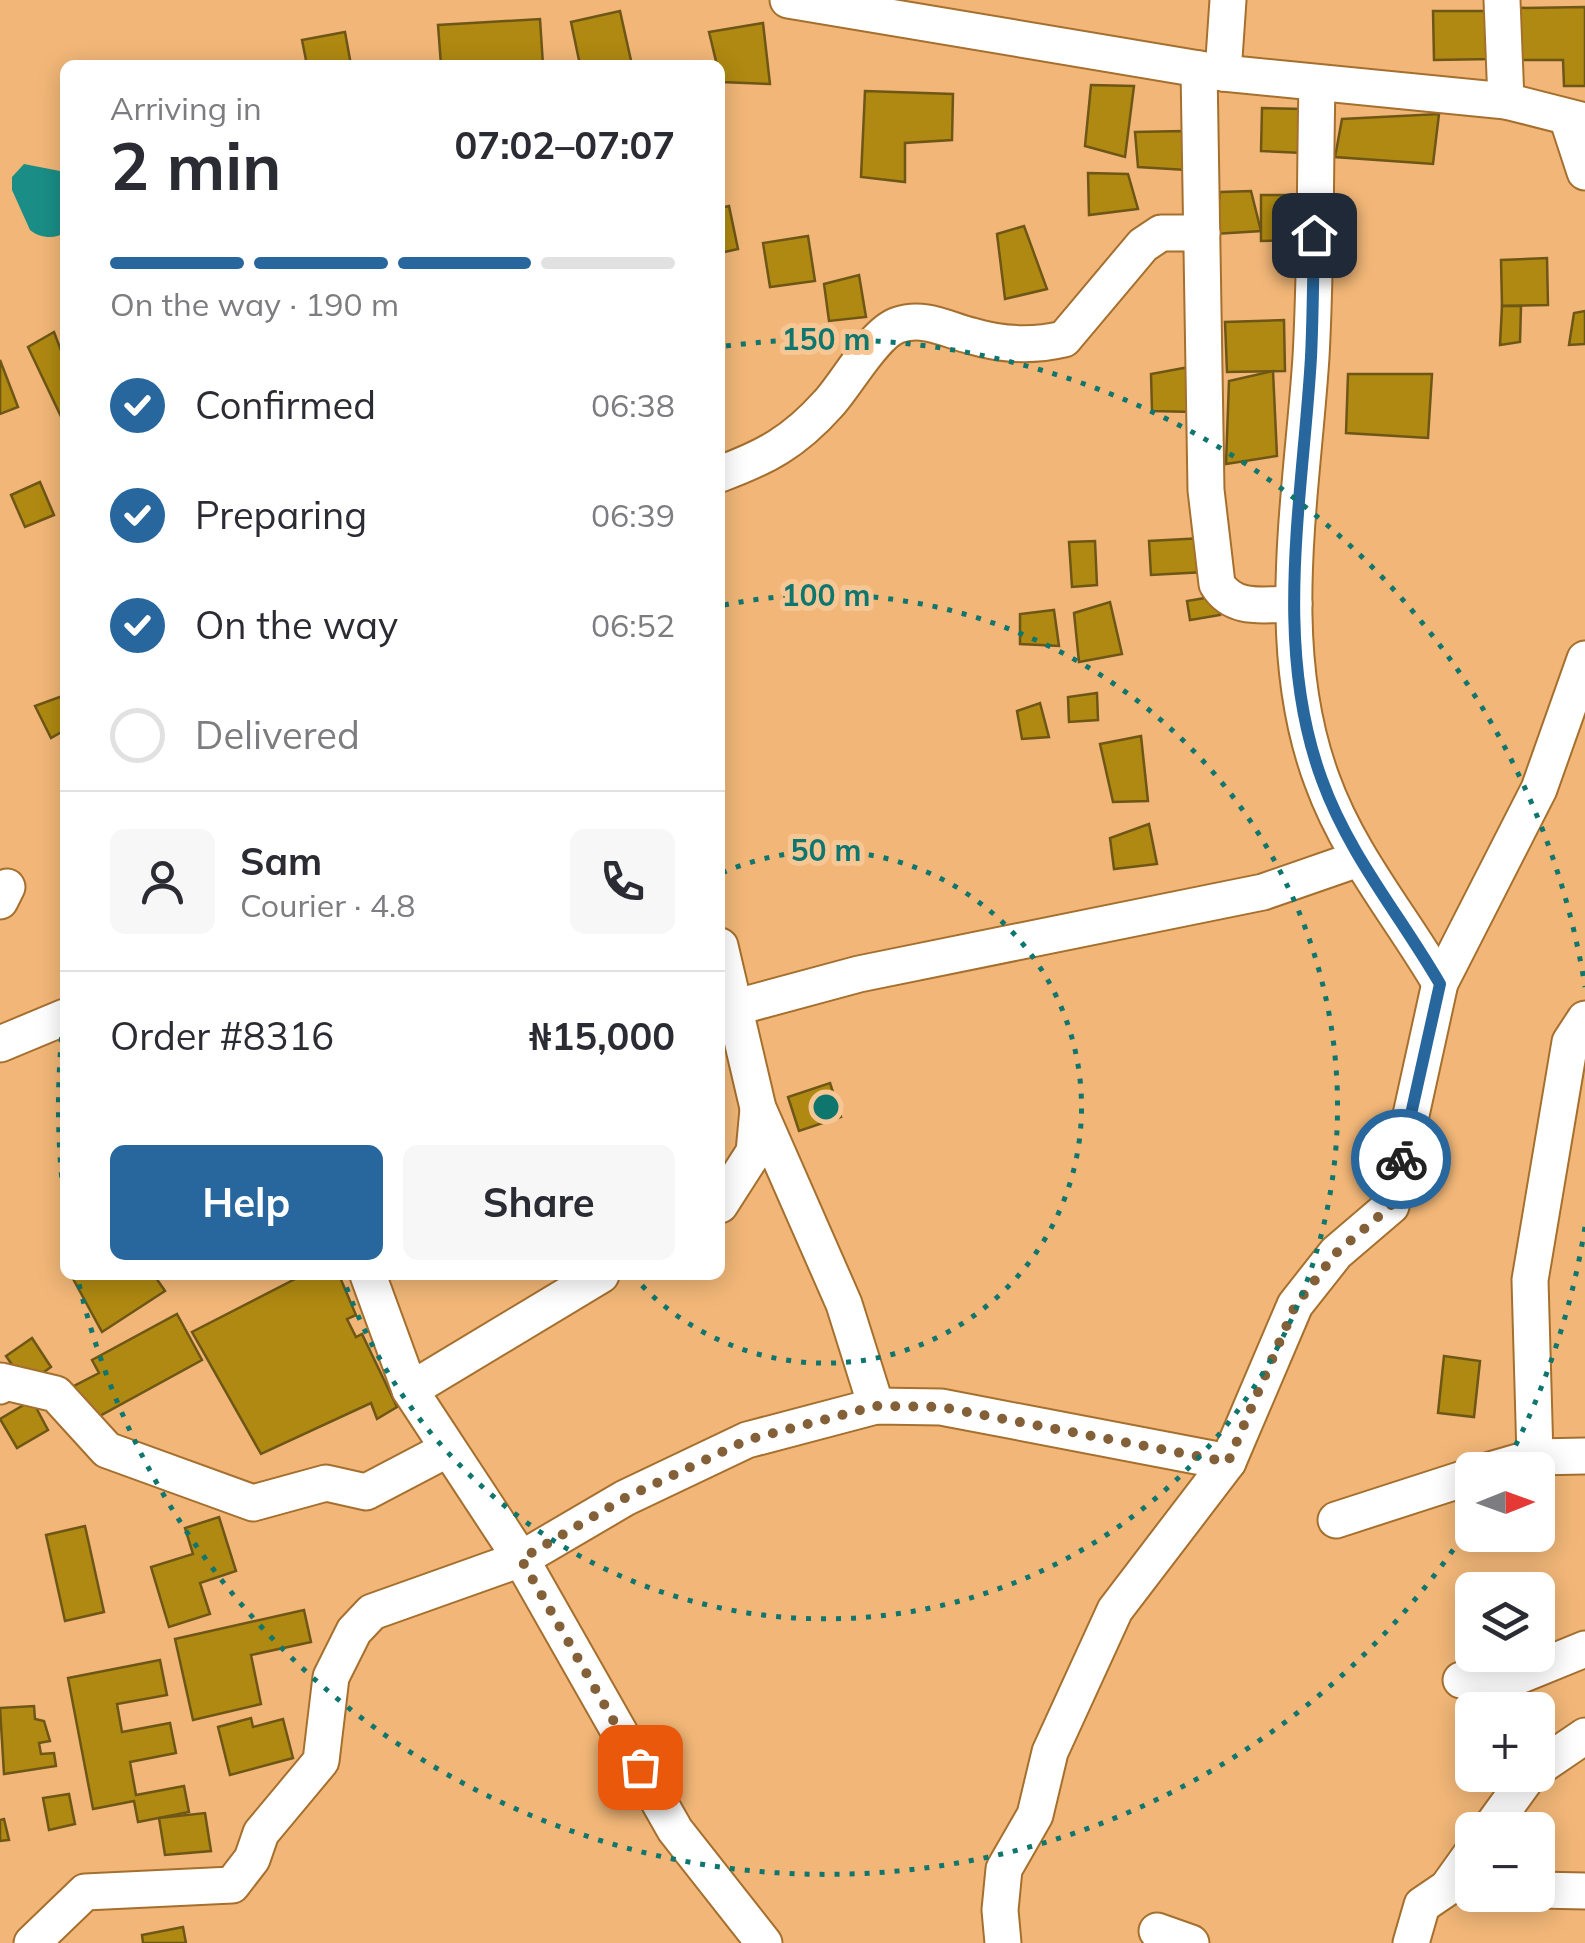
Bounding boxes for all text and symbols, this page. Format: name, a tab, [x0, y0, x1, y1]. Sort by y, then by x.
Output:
text: Arriving in	[110, 88, 262, 128]
text: 07:02–07:07	[455, 121, 675, 169]
text: 2 min	[110, 125, 281, 206]
pin	[1272, 193, 1357, 278]
icon: home	[1287, 208, 1342, 263]
text: On the way · 190 m	[110, 284, 399, 324]
text: 150 m	[781, 320, 871, 358]
icon: check	[110, 378, 165, 433]
text: Confirmed	[195, 381, 376, 429]
text: 06:38	[591, 385, 675, 425]
icon: check	[110, 488, 165, 543]
text: Preparing	[195, 491, 367, 539]
text: 06:39	[591, 495, 675, 535]
text: 100 m	[781, 576, 871, 614]
icon: check	[110, 598, 165, 653]
text: On the way	[195, 601, 398, 649]
text: 06:52	[591, 605, 675, 645]
text: Delivered	[195, 711, 360, 759]
button: person	[110, 829, 215, 934]
button: phone	[570, 829, 675, 934]
text: 50 m	[790, 831, 862, 869]
text: Sam	[240, 837, 322, 885]
text: Courier · 4.8	[240, 885, 416, 925]
text: Order #8316	[110, 1012, 334, 1060]
text: ₦15,000	[529, 1012, 675, 1060]
centre of rings	[808, 1089, 844, 1125]
courier	[1351, 1109, 1451, 1209]
icon: bike	[1374, 1132, 1429, 1187]
button: Help	[110, 1145, 383, 1260]
button: Share	[403, 1145, 675, 1260]
north arrow	[1455, 1452, 1555, 1552]
map controls	[1455, 1452, 1555, 1912]
button: layers	[1455, 1572, 1555, 1672]
button: +	[1455, 1692, 1555, 1792]
pin	[598, 1725, 683, 1810]
icon: bag	[613, 1740, 668, 1795]
button: −	[1455, 1812, 1555, 1912]

